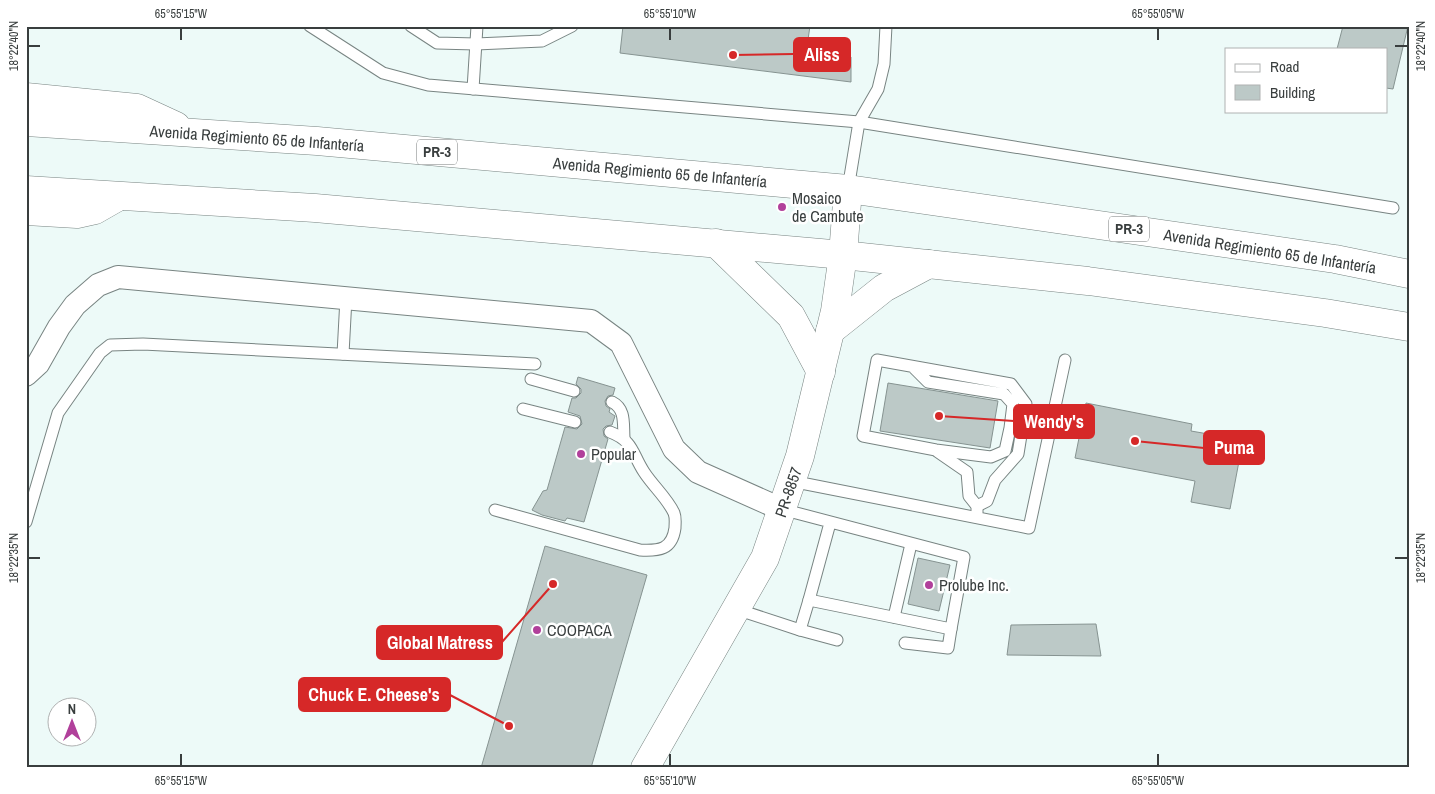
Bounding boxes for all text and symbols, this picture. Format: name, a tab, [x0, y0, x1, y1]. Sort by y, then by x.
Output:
text: 65°55'15"W	[155, 6, 208, 22]
text: 65°55'10"W	[644, 6, 697, 22]
text: 65°55'05"W	[1132, 6, 1185, 22]
text: 18°22'40"N	[6, 21, 22, 71]
text: 18°22'40"N	[1413, 21, 1429, 71]
callout: Aliss	[794, 38, 850, 71]
text: Aliss	[804, 42, 840, 67]
legend	[1225, 48, 1388, 112]
text: Road	[1270, 56, 1299, 77]
text: Building	[1270, 82, 1315, 103]
street label: Avenida Regimiento 65 de Infantería	[148, 119, 366, 157]
road number: PR-3	[417, 140, 457, 164]
street label: Avenida Regimiento 65 de Infantería	[551, 152, 769, 192]
place label: Mosaico de Cambute	[792, 187, 863, 227]
marker: Mosaico de Cambute	[776, 201, 788, 213]
road number: PR-3	[1109, 216, 1149, 242]
street label: Avenida Regimiento 65 de Infantería	[1161, 223, 1379, 279]
callout: Wendy's	[1014, 405, 1094, 438]
text: Wendy's	[1024, 409, 1084, 434]
callout: Puma	[1204, 431, 1264, 464]
text: Puma	[1214, 435, 1255, 460]
place label: Popular	[591, 443, 637, 465]
marker: Popular	[575, 448, 587, 460]
street label: PR-8857	[769, 464, 807, 520]
text: 18°22'35"N	[6, 533, 22, 583]
text: 18°22'35"N	[1413, 533, 1429, 583]
place label: Prolube Inc.	[939, 574, 1009, 596]
marker: Prolube Inc.	[923, 579, 935, 591]
place label: COOPACA	[547, 619, 612, 641]
marker: COOPACA	[531, 624, 543, 636]
callout: Global Matress	[377, 626, 502, 659]
text: Global Matress	[387, 630, 493, 655]
callout: Chuck E. Cheese's	[299, 678, 450, 711]
text: Chuck E. Cheese's	[308, 682, 440, 707]
north arrow	[48, 696, 98, 746]
text: N	[68, 700, 76, 718]
text: 65°55'15"W	[155, 773, 208, 789]
text: 65°55'10"W	[644, 773, 697, 789]
text: 65°55'05"W	[1132, 773, 1185, 789]

